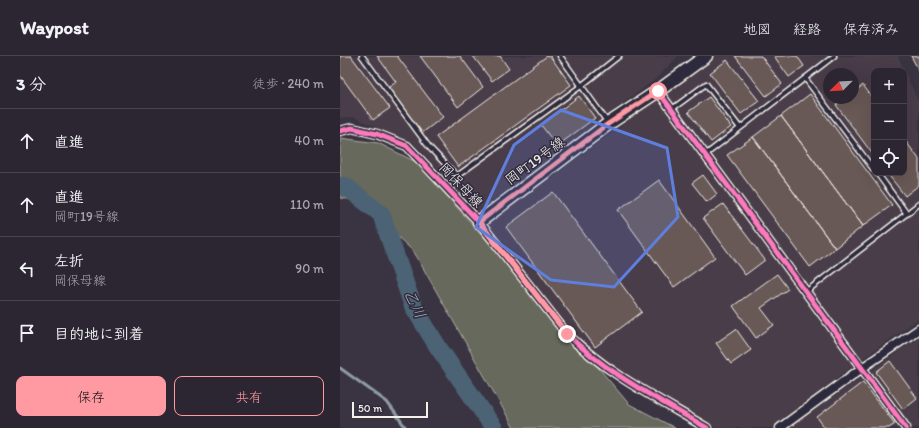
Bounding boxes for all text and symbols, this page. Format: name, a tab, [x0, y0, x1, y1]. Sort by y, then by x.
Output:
text: Waypost	[20, 16, 89, 39]
text: 地図	[743, 21, 771, 38]
text: 経路	[793, 21, 821, 38]
text: 保存済み	[843, 21, 899, 38]
north arrow	[823, 68, 859, 104]
map controls	[871, 68, 907, 176]
button: +	[871, 68, 907, 104]
text: 3 分	[16, 74, 46, 94]
text: 徒歩 · 240 m	[253, 76, 324, 91]
route start	[649, 82, 667, 100]
button: −	[871, 104, 907, 140]
icon: ahead	[16, 130, 38, 152]
text: 直進	[54, 133, 84, 151]
text: 40 m	[294, 133, 324, 148]
street label: 岡町19号線	[502, 133, 568, 189]
button: locate	[871, 140, 907, 176]
street label: 岡保母線	[435, 159, 487, 211]
text: 直進	[54, 188, 84, 206]
icon: ahead	[16, 194, 38, 216]
text: 110 m	[290, 197, 324, 212]
text: 岡町19号線	[54, 209, 119, 224]
text: 左折	[54, 252, 84, 270]
icon: left	[16, 258, 38, 280]
text: 90 m	[295, 261, 324, 276]
text: 岡保母線	[54, 273, 106, 288]
water label: 乙川	[400, 287, 430, 321]
icon: arrive	[16, 322, 38, 344]
text: 目的地に到着	[54, 325, 144, 343]
route end	[558, 325, 576, 343]
button: 保存	[16, 376, 166, 416]
button: 共有	[174, 376, 324, 416]
scale bar	[352, 400, 428, 419]
text: 50 m	[358, 402, 382, 415]

